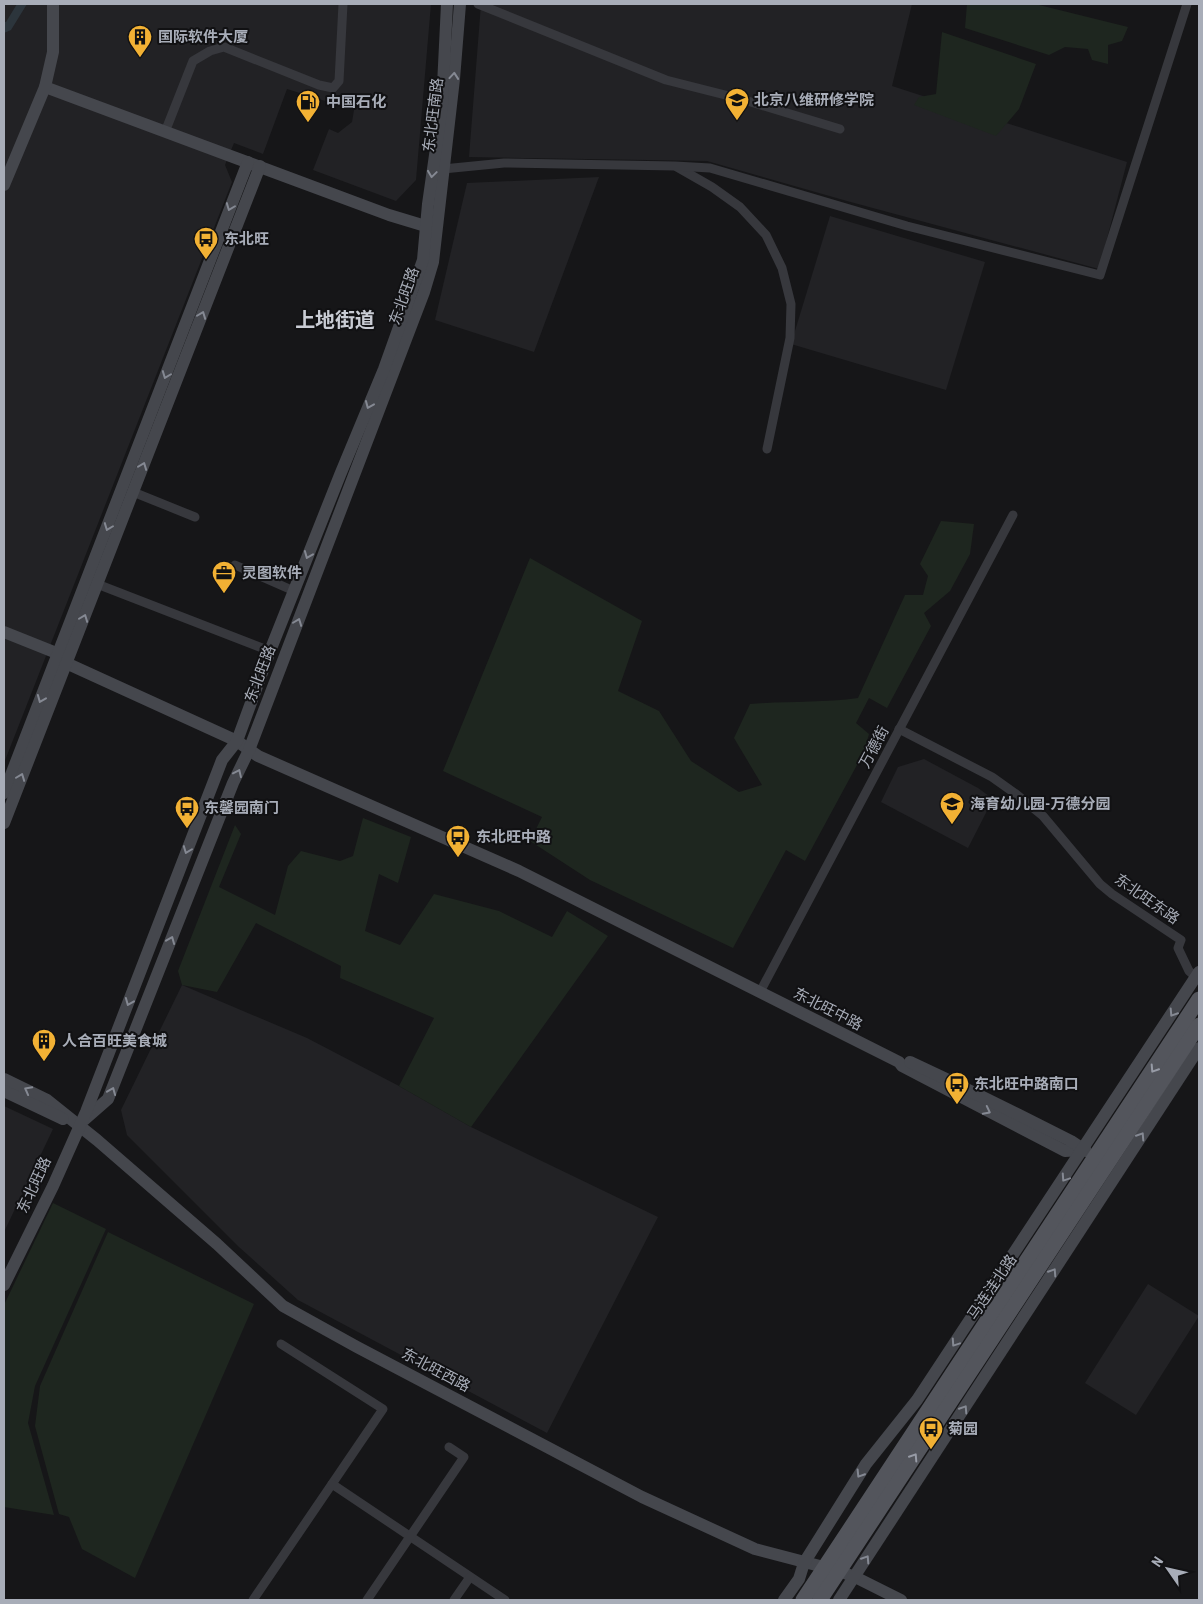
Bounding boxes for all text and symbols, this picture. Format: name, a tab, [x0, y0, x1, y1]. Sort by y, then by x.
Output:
building icon: 国际软件大厦	[127, 24, 153, 58]
place label: 国际软件大厦	[158, 28, 248, 46]
one-way arrow	[448, 72, 459, 80]
street label: 东北旺南路	[419, 77, 447, 153]
school or university icon: 北京八维研修学院	[724, 87, 750, 121]
fuel station icon: 中国石化	[295, 89, 321, 123]
place label: 北京八维研修学院	[754, 91, 874, 109]
place label: 中国石化	[326, 93, 386, 111]
one-way arrow	[427, 171, 438, 179]
one-way arrow	[226, 203, 236, 211]
bus stop icon: 东北旺	[193, 226, 219, 260]
place label: 东北旺	[224, 230, 269, 248]
street label: 东北旺路	[385, 265, 423, 327]
district label: 上地街道	[295, 308, 375, 332]
one-way arrow	[196, 311, 206, 320]
one-way arrow	[162, 371, 172, 379]
one-way arrow	[365, 400, 376, 409]
one-way arrow	[137, 462, 147, 471]
one-way arrow	[103, 522, 114, 531]
one-way arrow	[304, 550, 314, 559]
office icon: 灵图软件	[211, 560, 237, 594]
place label: 灵图软件	[242, 564, 302, 582]
one-way arrow	[78, 614, 88, 622]
one-way arrow	[292, 618, 302, 626]
street label: 东北旺路	[241, 643, 279, 705]
one-way arrow	[37, 694, 47, 703]
street label: 万德街	[855, 723, 893, 771]
one-way arrow	[232, 769, 242, 778]
one-way arrow	[16, 774, 26, 782]
school or university icon: 海育幼儿园-万德分园	[939, 791, 965, 825]
bus stop icon: 东馨园南门	[174, 795, 200, 829]
place label: 海育幼儿园-万德分园	[970, 795, 1110, 813]
place label: 东馨园南门	[204, 799, 279, 817]
bus stop icon: 东北旺中路	[445, 824, 471, 858]
place label: 东北旺中路	[476, 828, 551, 846]
one-way arrow	[183, 846, 193, 854]
street label: 东北旺东路	[1111, 870, 1183, 928]
one-way arrow	[165, 936, 176, 945]
street label: 东北旺中路	[790, 984, 866, 1034]
one-way arrow	[125, 997, 136, 1006]
one-way arrow	[1169, 1007, 1179, 1016]
building icon: 人合百旺美食城	[31, 1028, 57, 1062]
place label: 人合百旺美食城	[62, 1032, 167, 1050]
one-way arrow	[1150, 1064, 1160, 1073]
bus stop icon: 东北旺中路南口	[944, 1071, 970, 1105]
place label: 东北旺中路南口	[974, 1075, 1079, 1093]
one-way arrow	[24, 1087, 33, 1097]
one-way arrow	[105, 1087, 116, 1096]
one-way arrow	[982, 1105, 991, 1115]
one-way arrow	[1135, 1133, 1145, 1142]
street label: 东北旺路	[13, 1154, 55, 1216]
one-way arrow	[1062, 1172, 1071, 1182]
street label: 马连洼北路	[964, 1251, 1020, 1323]
one-way arrow	[1047, 1269, 1056, 1278]
one-way arrow	[952, 1337, 962, 1346]
street label: 东北旺西路	[399, 1344, 473, 1396]
one-way arrow	[958, 1405, 967, 1414]
bus stop icon: 菊园	[918, 1416, 944, 1450]
place label: 菊园	[948, 1420, 978, 1438]
one-way arrow	[908, 1454, 918, 1463]
one-way arrow	[856, 1468, 866, 1477]
north arrow	[1143, 1544, 1193, 1594]
text: N	[1148, 1554, 1166, 1570]
one-way arrow	[860, 1556, 869, 1565]

